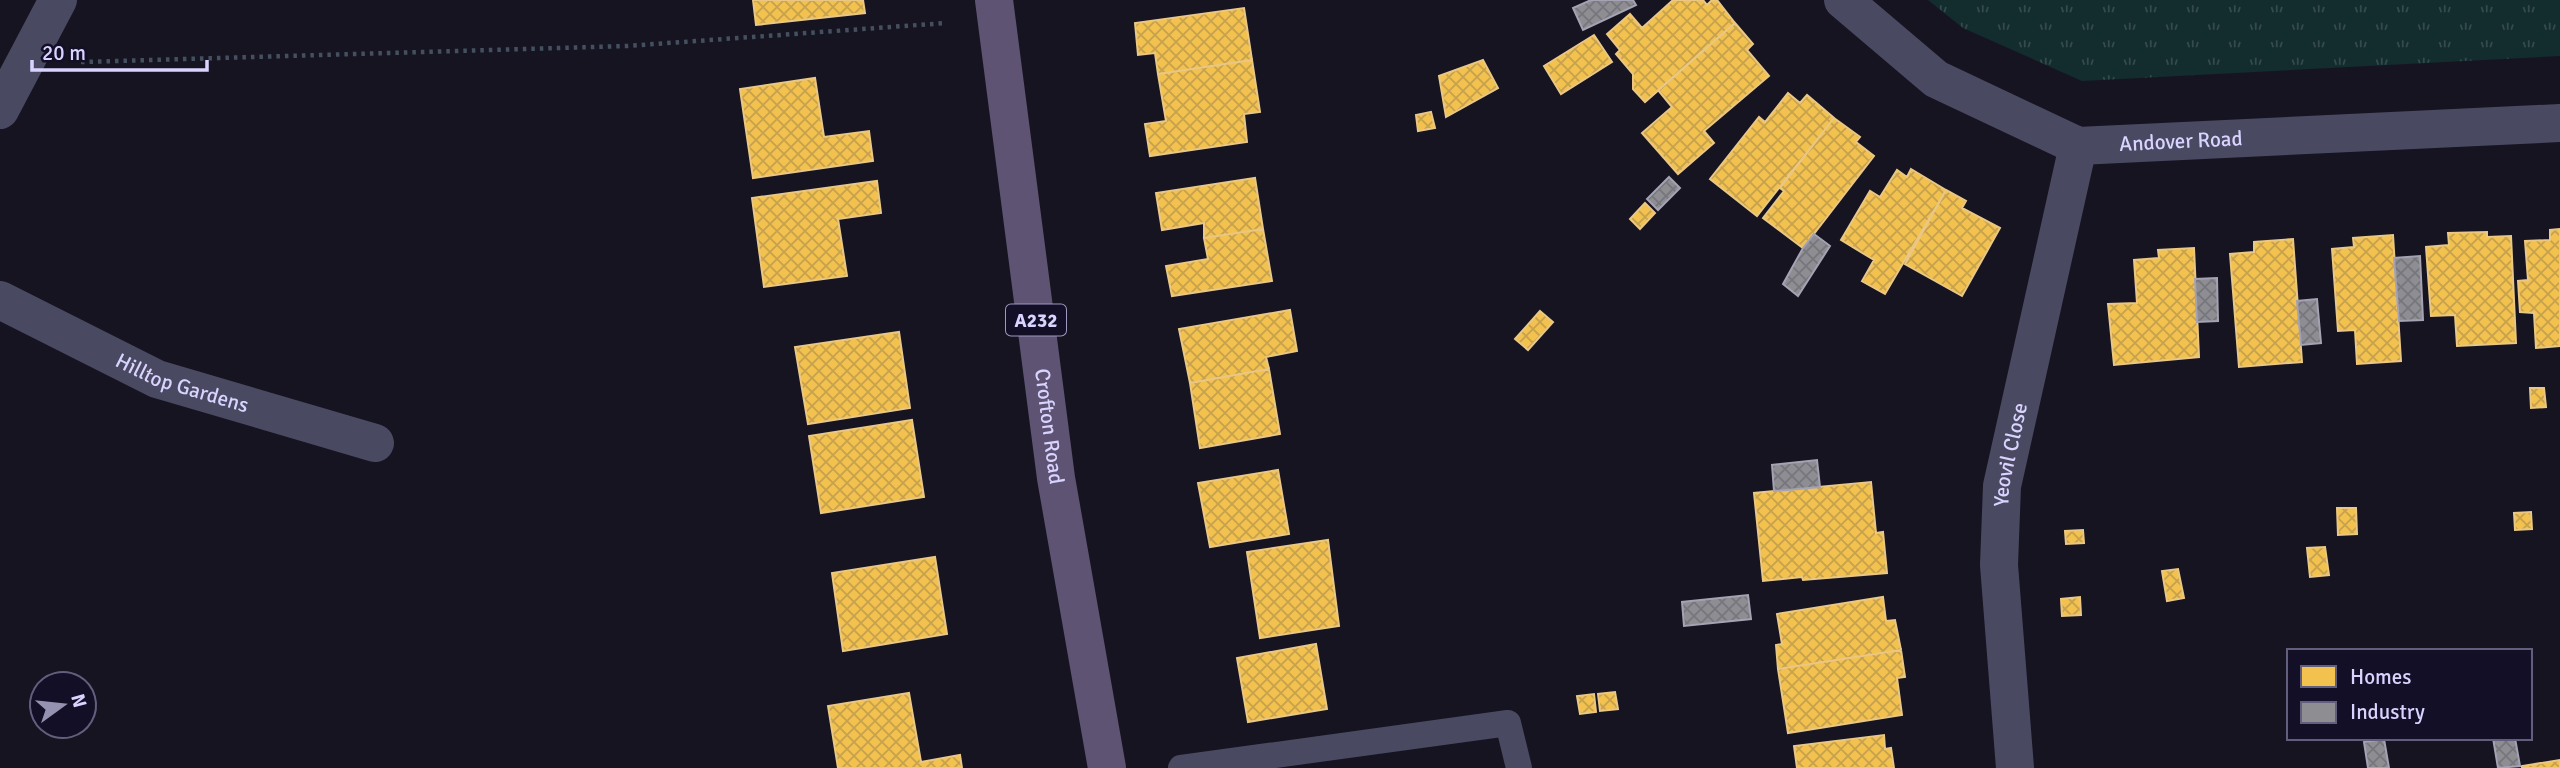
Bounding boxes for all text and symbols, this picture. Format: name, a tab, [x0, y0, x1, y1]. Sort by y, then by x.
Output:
scale bar	[32, 28, 206, 72]
text: 20 m	[42, 40, 86, 66]
street label: Andover Road	[2119, 125, 2243, 157]
road number: A232	[1006, 304, 1066, 336]
street label: Hilltop Gardens	[111, 347, 252, 418]
street label: Crofton Road	[1029, 367, 1070, 486]
street label: Yeovil Close	[1988, 400, 2033, 507]
legend	[2287, 649, 2532, 740]
text: Homes	[2350, 664, 2412, 690]
north arrow	[28, 670, 98, 740]
text: N	[65, 691, 92, 710]
text: Industry	[2350, 699, 2425, 725]

